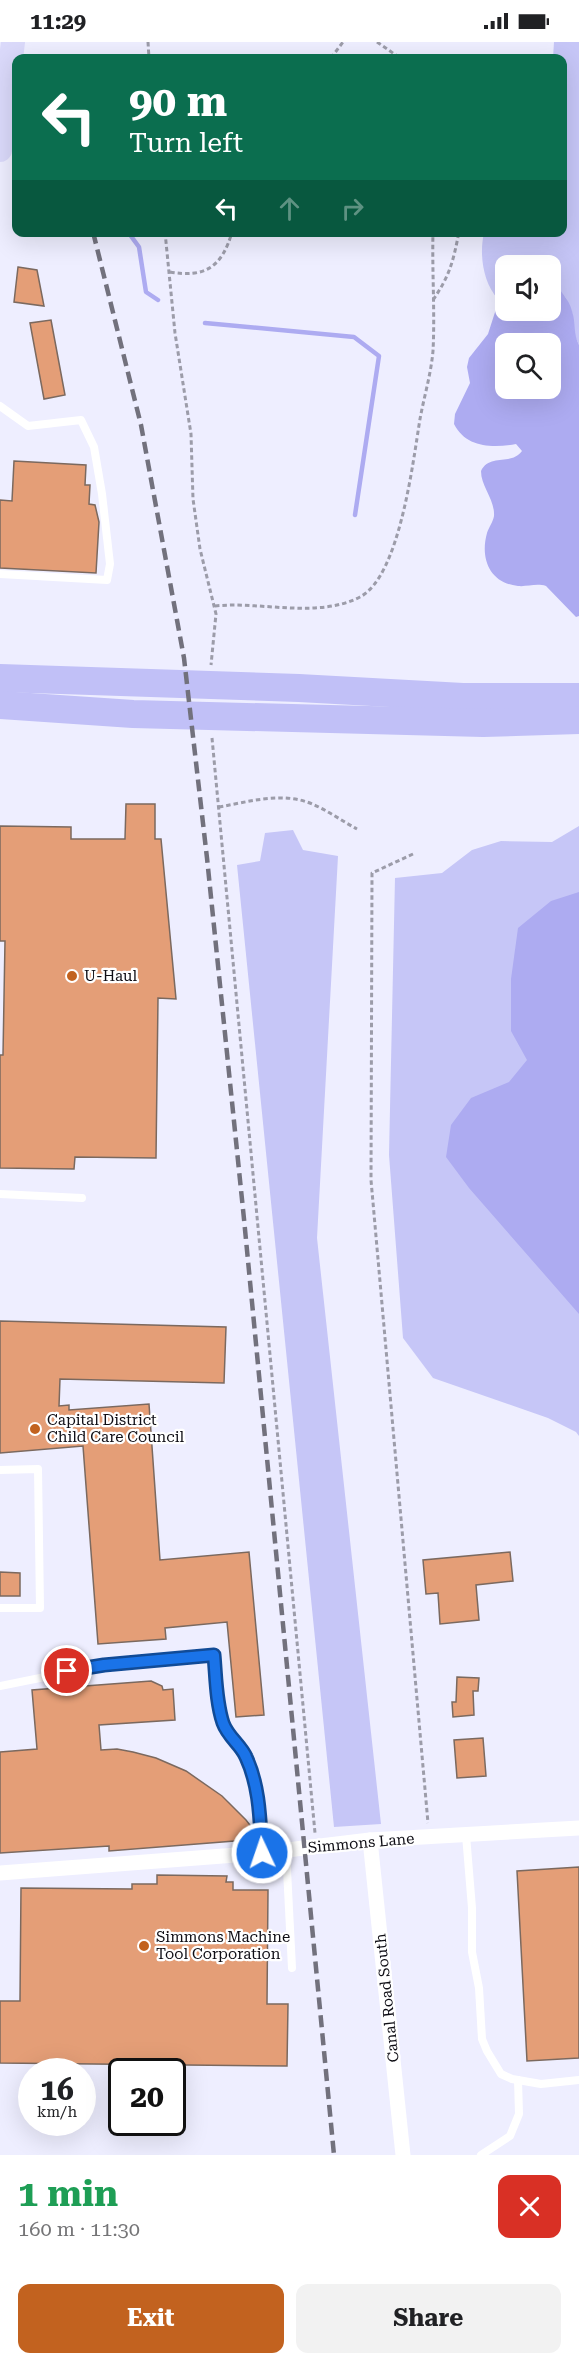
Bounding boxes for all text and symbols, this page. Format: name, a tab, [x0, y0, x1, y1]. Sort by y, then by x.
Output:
text: 11:29	[30, 9, 86, 34]
text: 90 m	[129, 77, 227, 126]
icon: left	[30, 78, 108, 156]
text: Turn left	[129, 127, 243, 159]
icon: left	[210, 192, 243, 225]
icon: ahead	[273, 192, 306, 225]
icon: right	[336, 192, 369, 225]
map controls	[495, 255, 561, 399]
button: sound	[495, 255, 561, 321]
button: search	[495, 333, 561, 399]
place label: U-Haul	[84, 967, 137, 985]
marker: U-Haul	[65, 969, 79, 983]
place label: Capital District Child Care Council	[47, 1411, 184, 1446]
marker: Capital District Child Care Council	[28, 1422, 42, 1436]
pin	[41, 1645, 92, 1696]
icon: arrive	[50, 1654, 83, 1687]
position arrow	[230, 1821, 294, 1885]
street label: Simmons Lane	[307, 1829, 415, 1857]
place label: Simmons Machine Tool Corporation	[156, 1928, 290, 1963]
street label: Canal Road South	[371, 1933, 403, 2063]
marker: Simmons Machine Tool Corporation	[137, 1939, 151, 1953]
speed limit sign: 20	[108, 2058, 186, 2136]
text: 16	[40, 2072, 74, 2107]
text: km/h	[37, 2103, 77, 2121]
text: 1 min	[18, 2173, 118, 2215]
button: close	[498, 2175, 561, 2238]
text: 160 m · 11:30	[18, 2217, 140, 2241]
button: Exit	[18, 2284, 284, 2353]
button: Share	[296, 2284, 561, 2353]

